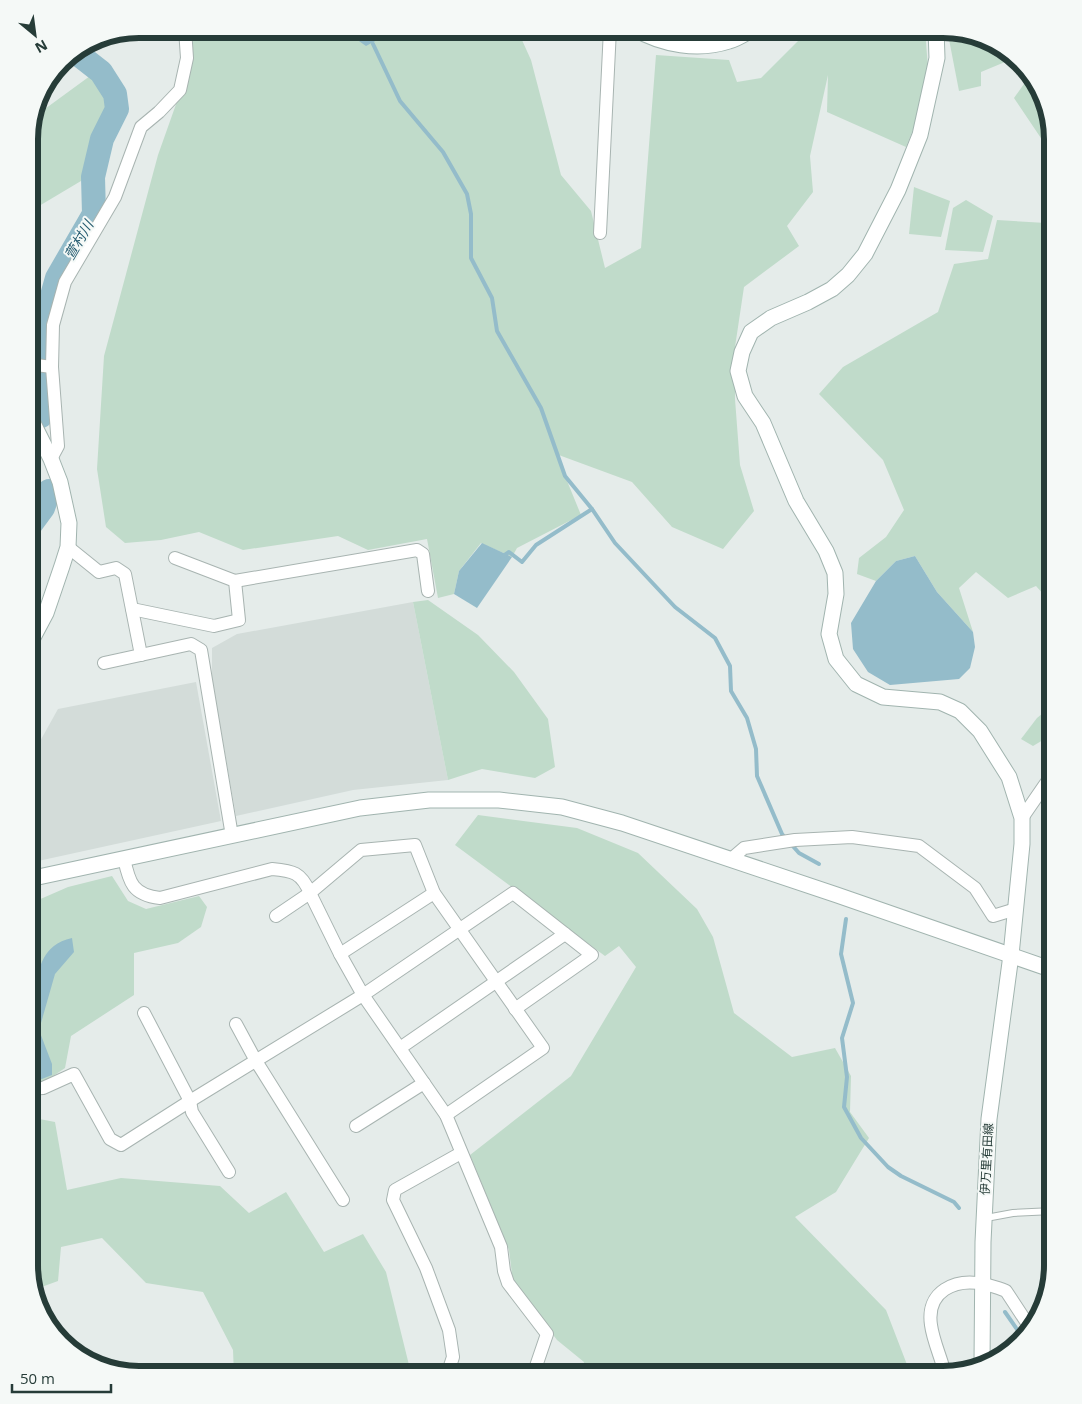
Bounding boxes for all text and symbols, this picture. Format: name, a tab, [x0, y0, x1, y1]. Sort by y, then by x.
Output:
north arrow	[10, 10, 60, 60]
text: N	[32, 36, 51, 58]
water label: 萱村川	[60, 215, 98, 263]
street label: 伊万里有田線	[976, 1123, 997, 1195]
scale bar	[12, 1362, 111, 1394]
text: 50 m	[20, 1368, 55, 1388]

